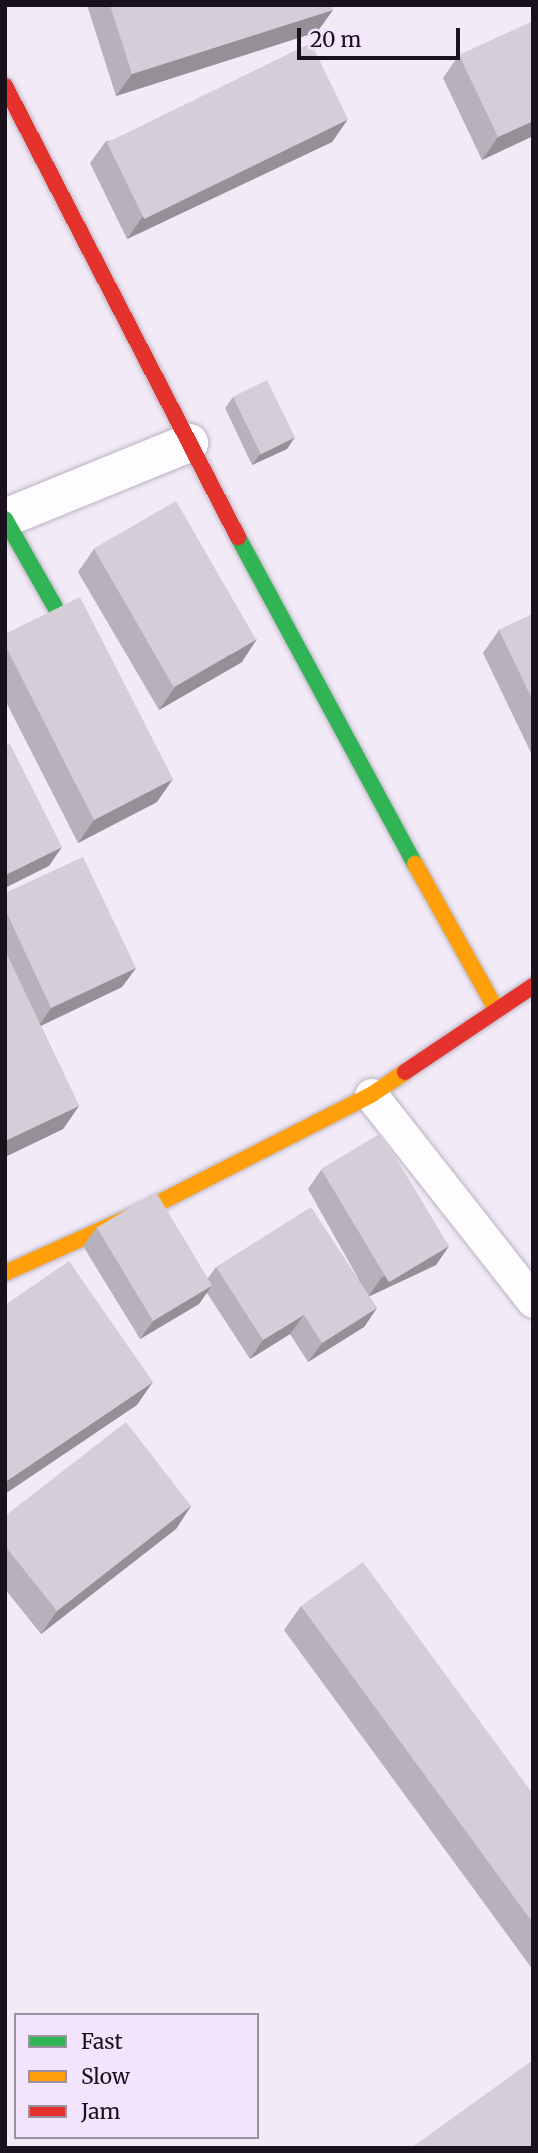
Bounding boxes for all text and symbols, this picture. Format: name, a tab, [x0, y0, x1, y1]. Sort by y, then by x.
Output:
scale bar	[300, 14, 463, 58]
text: 20 m	[310, 26, 361, 53]
legend	[14, 2013, 259, 2139]
text: Fast	[81, 2028, 123, 2055]
text: Slow	[81, 2063, 130, 2090]
text: Jam	[81, 2098, 120, 2125]

